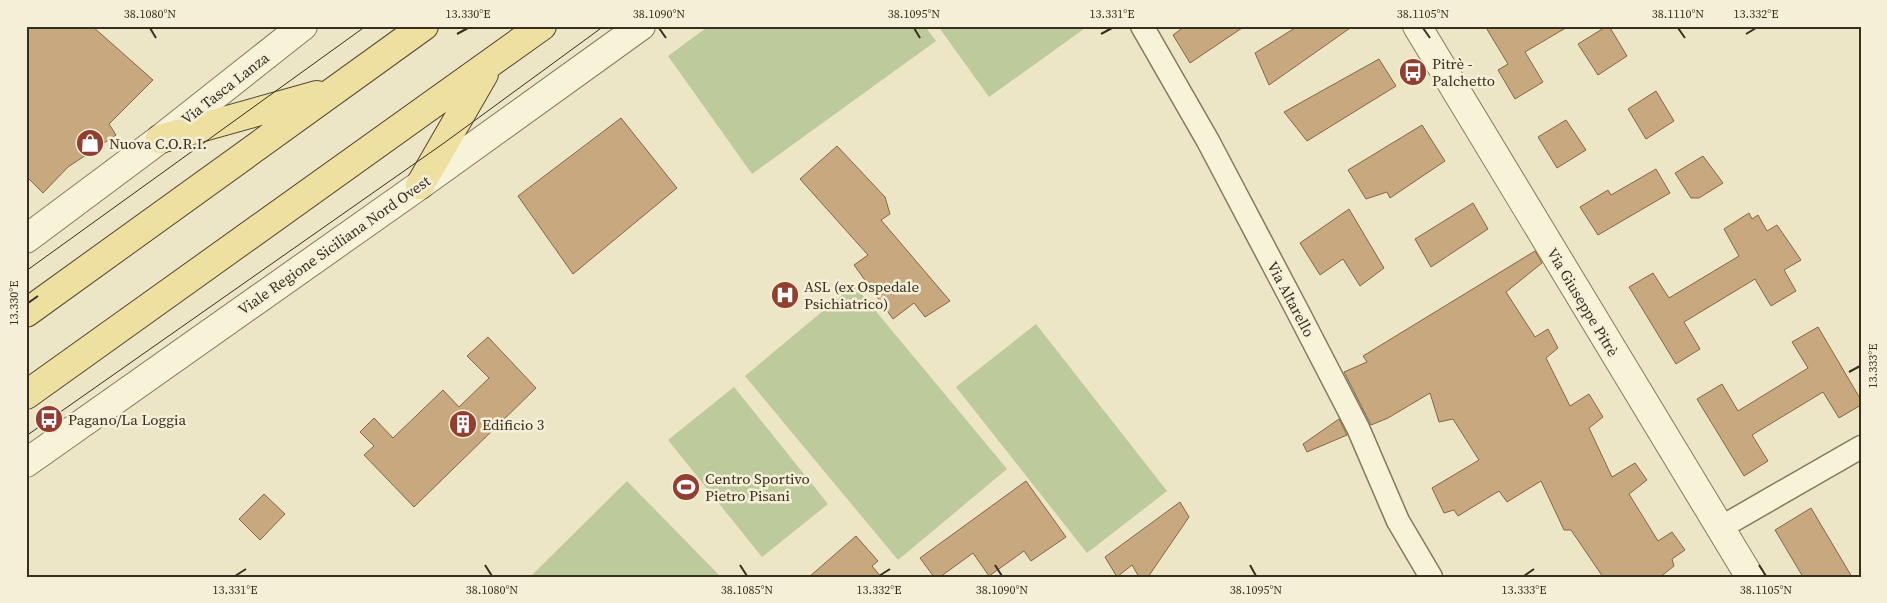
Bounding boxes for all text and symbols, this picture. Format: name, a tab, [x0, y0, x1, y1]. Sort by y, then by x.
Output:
text: 38.1080°N	[124, 6, 176, 22]
text: 13.330°E	[446, 6, 490, 22]
text: 38.1090°N	[633, 6, 685, 22]
text: 38.1095°N	[888, 6, 940, 22]
text: 13.331°E	[1090, 6, 1134, 22]
text: 38.1105°N	[1397, 6, 1449, 22]
text: 38.1110°N	[1652, 6, 1704, 22]
text: 13.332°E	[1734, 6, 1778, 22]
street label: Via Tasca Lanza	[177, 47, 274, 129]
place label: Pitrè - Palchetto	[1432, 53, 1495, 91]
bus stop icon: Pitrè - Palchetto	[1398, 57, 1428, 87]
shop icon: Nuova C.O.R.I.	[75, 128, 105, 158]
place label: Nuova C.O.R.I.	[109, 133, 207, 154]
street label: Viale Regione Siciliana Nord Ovest	[234, 170, 434, 320]
street label: Via Giuseppe Pitrè	[1542, 244, 1624, 361]
street label: Via Altarello	[1262, 257, 1320, 341]
place label: ASL (ex Ospedale Psichiatrico)	[804, 276, 919, 314]
hospital icon: ASL (ex Ospedale Psichiatrico)	[770, 280, 800, 310]
text: 13.330°E	[6, 281, 22, 325]
text: 13.333°E	[1865, 344, 1881, 388]
bus stop icon: Pagano/La Loggia	[34, 404, 64, 434]
place label: Pagano/La Loggia	[68, 409, 186, 430]
building icon: Edificio 3	[448, 409, 478, 439]
place label: Edificio 3	[482, 414, 544, 435]
place label: Centro Sportivo Pietro Pisani	[705, 468, 810, 506]
sports icon: Centro Sportivo Pietro Pisani	[671, 472, 701, 502]
text: 13.331°E	[213, 582, 257, 598]
text: 38.1080°N	[466, 582, 518, 598]
text: 38.1085°N	[721, 582, 773, 598]
text: 13.332°E	[857, 582, 901, 598]
text: 38.1090°N	[976, 582, 1028, 598]
text: 38.1095°N	[1230, 582, 1282, 598]
text: 13.333°E	[1502, 582, 1546, 598]
text: 38.1105°N	[1740, 582, 1792, 598]

